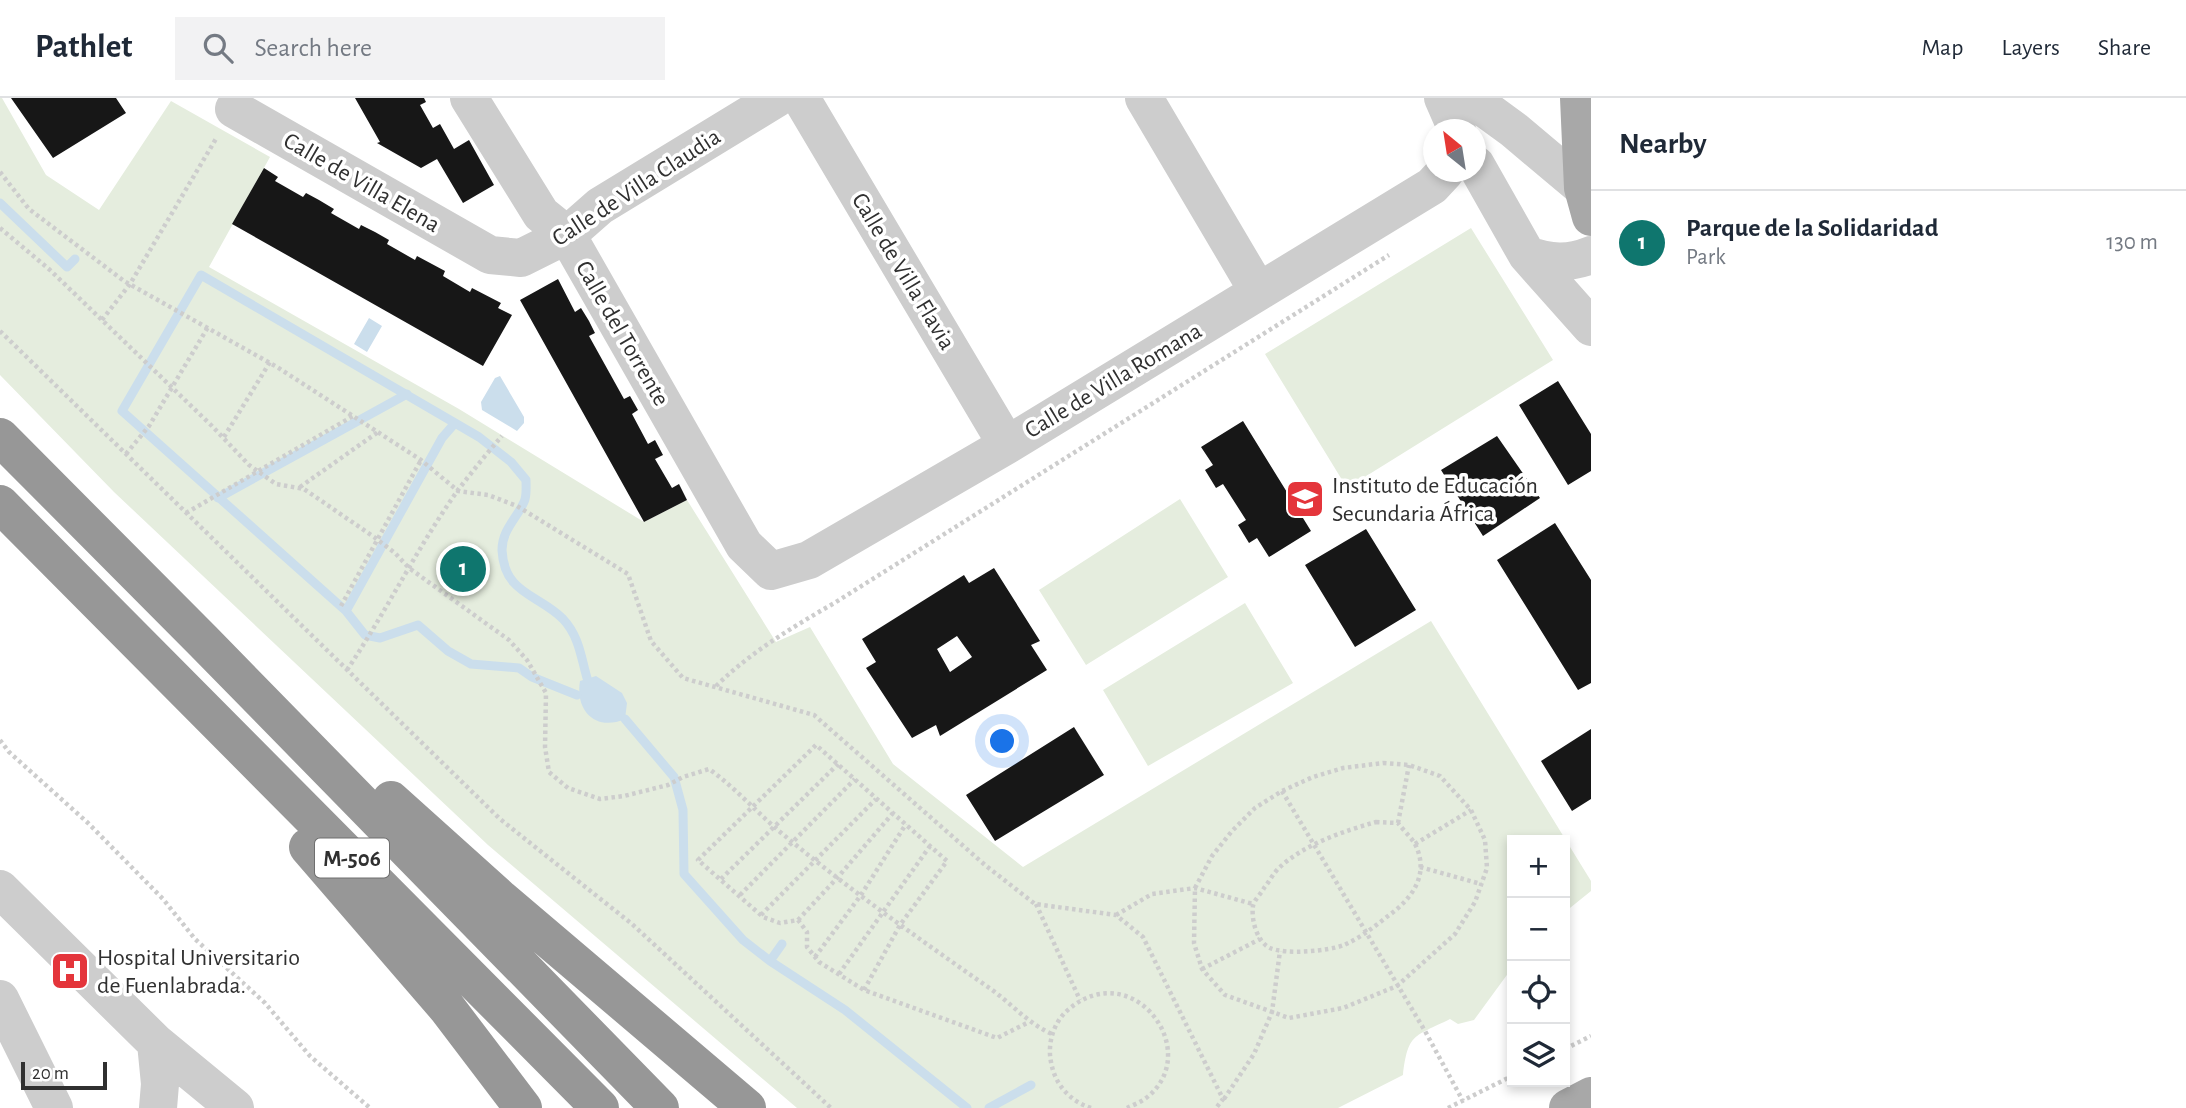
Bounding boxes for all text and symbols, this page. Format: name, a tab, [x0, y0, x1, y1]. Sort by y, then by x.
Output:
search box	[175, 17, 665, 80]
icon: search	[199, 29, 237, 67]
text: Pathlet	[35, 31, 133, 64]
text: Search here	[255, 35, 372, 61]
text: Map	[1921, 36, 1963, 60]
text: Layers	[2001, 36, 2060, 60]
text: Share	[2098, 36, 2151, 60]
north arrow	[1423, 119, 1486, 182]
street label: Calle de Villa Claudia	[548, 125, 725, 251]
street label: Calle de Villa Elena	[279, 128, 444, 237]
text: Nearby	[1619, 129, 1707, 159]
street label: Calle de Villa Flavia	[847, 189, 959, 354]
text: Parque de la Solidaridad	[1686, 215, 1938, 241]
text: 1	[1638, 231, 1646, 254]
text: 130 m	[2106, 231, 2158, 254]
text: Park	[1686, 246, 1726, 269]
street label: Calle del Torrente	[571, 257, 673, 410]
street label: Calle de Villa Romana	[1021, 319, 1206, 443]
place label: Instituto de Educación Secundaria África	[1332, 474, 1538, 526]
school or university icon: Instituto de Educación Secundaria África	[1284, 478, 1326, 520]
pin: 1	[440, 543, 486, 595]
your location	[985, 724, 1019, 758]
map controls	[1507, 835, 1570, 1087]
button: +	[1507, 835, 1570, 898]
road number: M-506	[315, 838, 389, 878]
button: −	[1507, 898, 1570, 961]
place label: Hospital Universitario de Fuenlabrada.	[97, 946, 300, 998]
hospital icon: Hospital Universitario de Fuenlabrada.	[49, 950, 91, 992]
button: locate	[1507, 961, 1570, 1024]
button: layers	[1507, 1024, 1570, 1087]
scale bar	[21, 1059, 107, 1091]
text: 20 m	[32, 1064, 69, 1083]

